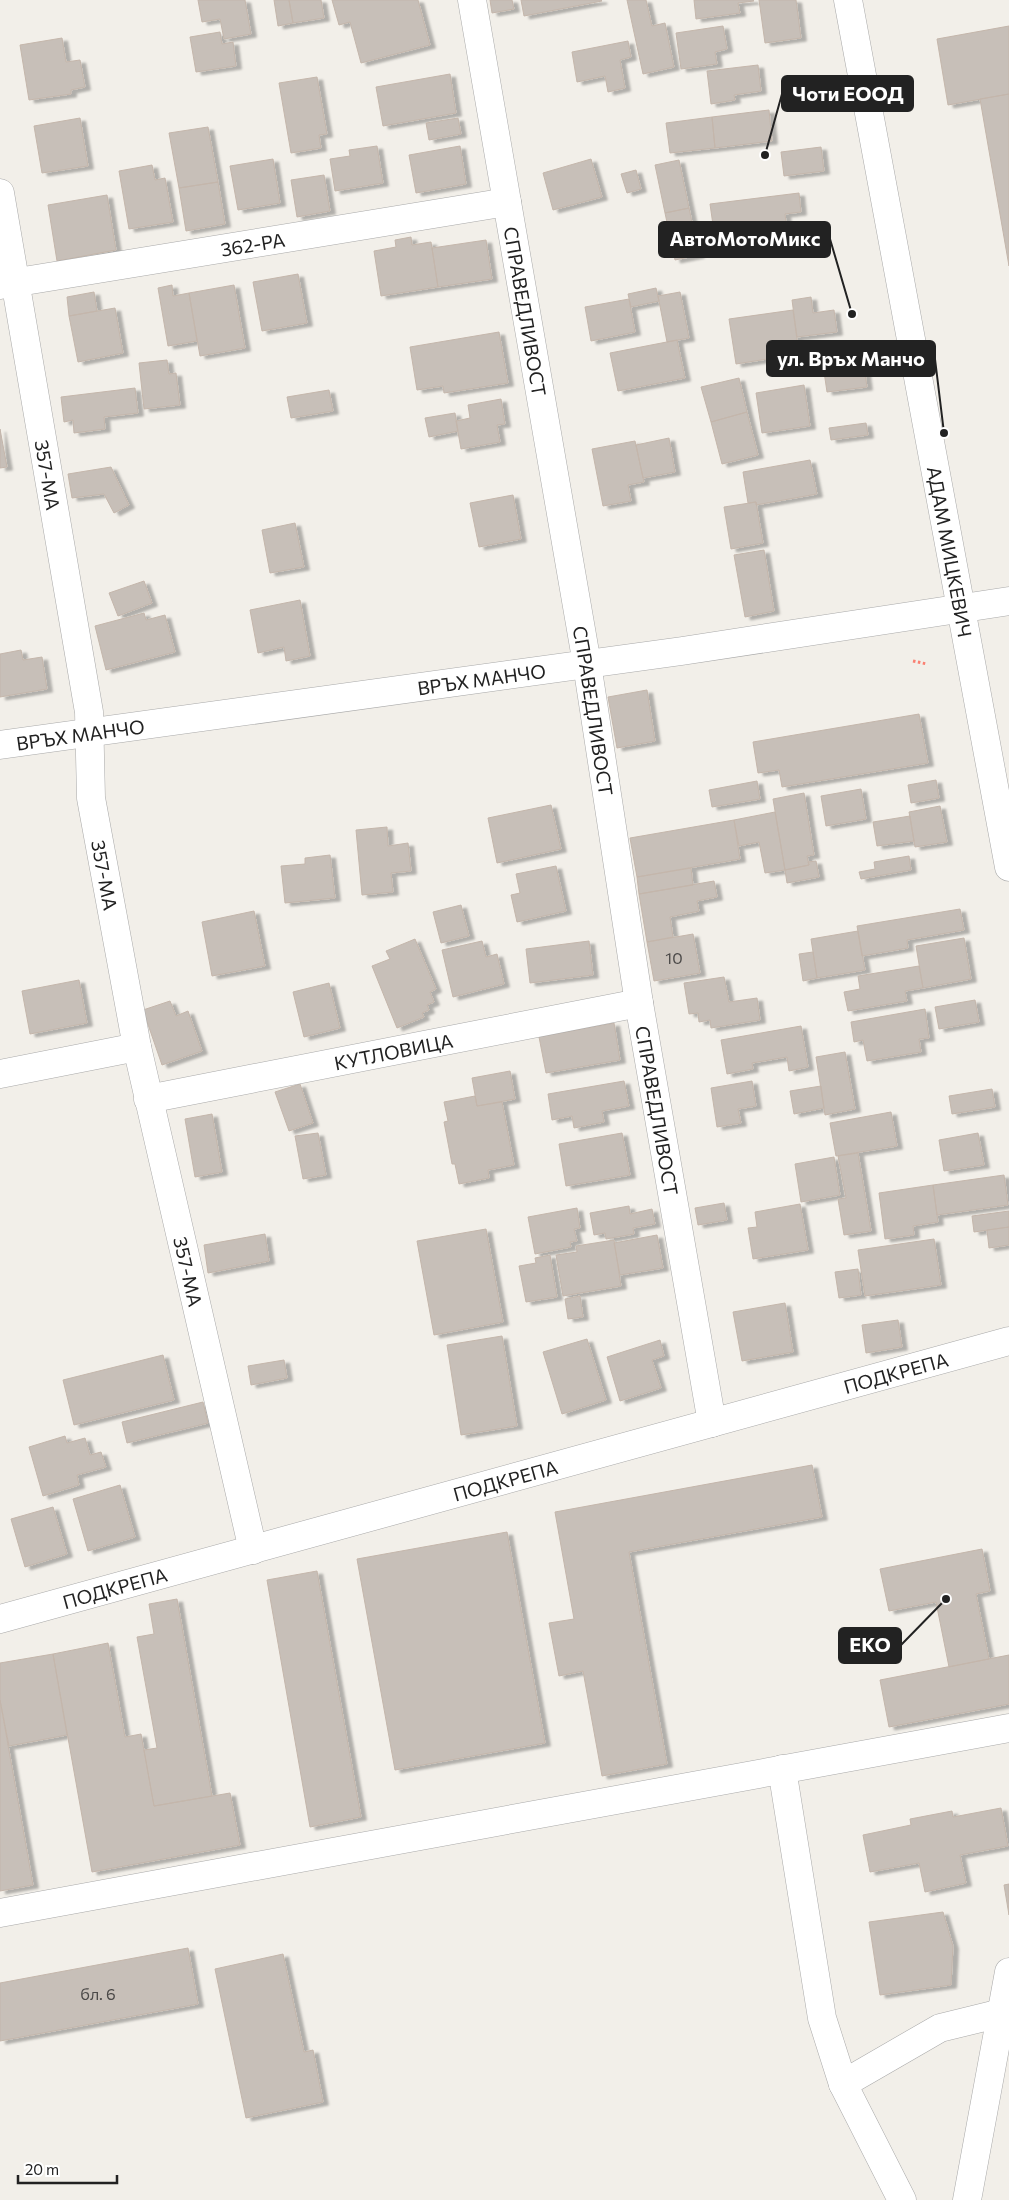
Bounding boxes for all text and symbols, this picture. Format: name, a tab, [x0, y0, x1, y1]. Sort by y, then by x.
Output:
callout: Чоти ЕООД	[782, 76, 913, 111]
text: Чоти ЕООД	[792, 81, 904, 105]
callout: АвтоМотоМикс	[659, 222, 830, 257]
street label: СПРАВЕДЛИВОСТ	[500, 225, 552, 398]
text: АвтоМотоМикс	[670, 226, 821, 250]
street label: 362-РА	[219, 227, 287, 260]
callout: ул. Връх Манчо	[767, 341, 935, 376]
text: ул. Връх Манчо	[777, 346, 925, 370]
street label: 357-МА	[31, 438, 66, 512]
street label: АДАМ МИЦКЕВИЧ	[923, 464, 978, 639]
street label: СПРАВЕДЛИВОСТ	[569, 624, 619, 797]
street label: ВРЪХ МАНЧО	[416, 658, 547, 699]
street label: ВРЪХ МАНЧО	[15, 714, 146, 754]
street label: 357-МА	[87, 838, 123, 912]
house number: 10	[665, 948, 683, 967]
street label: СПРАВЕДЛИВОСТ	[632, 1024, 684, 1197]
street label: КУТЛОВИЦА	[332, 1028, 455, 1074]
street label: 357-МА	[170, 1234, 208, 1309]
street label: ПОДКРЕПА	[841, 1347, 951, 1398]
street label: ПОДКРЕПА	[450, 1454, 560, 1505]
street label: ПОДКРЕПА	[60, 1562, 170, 1613]
callout: EKO	[839, 1628, 901, 1663]
text: EKO	[849, 1632, 891, 1656]
house number: бл. 6	[80, 1984, 116, 2003]
scale bar	[18, 2152, 116, 2184]
text: 20 m	[25, 2160, 59, 2178]

